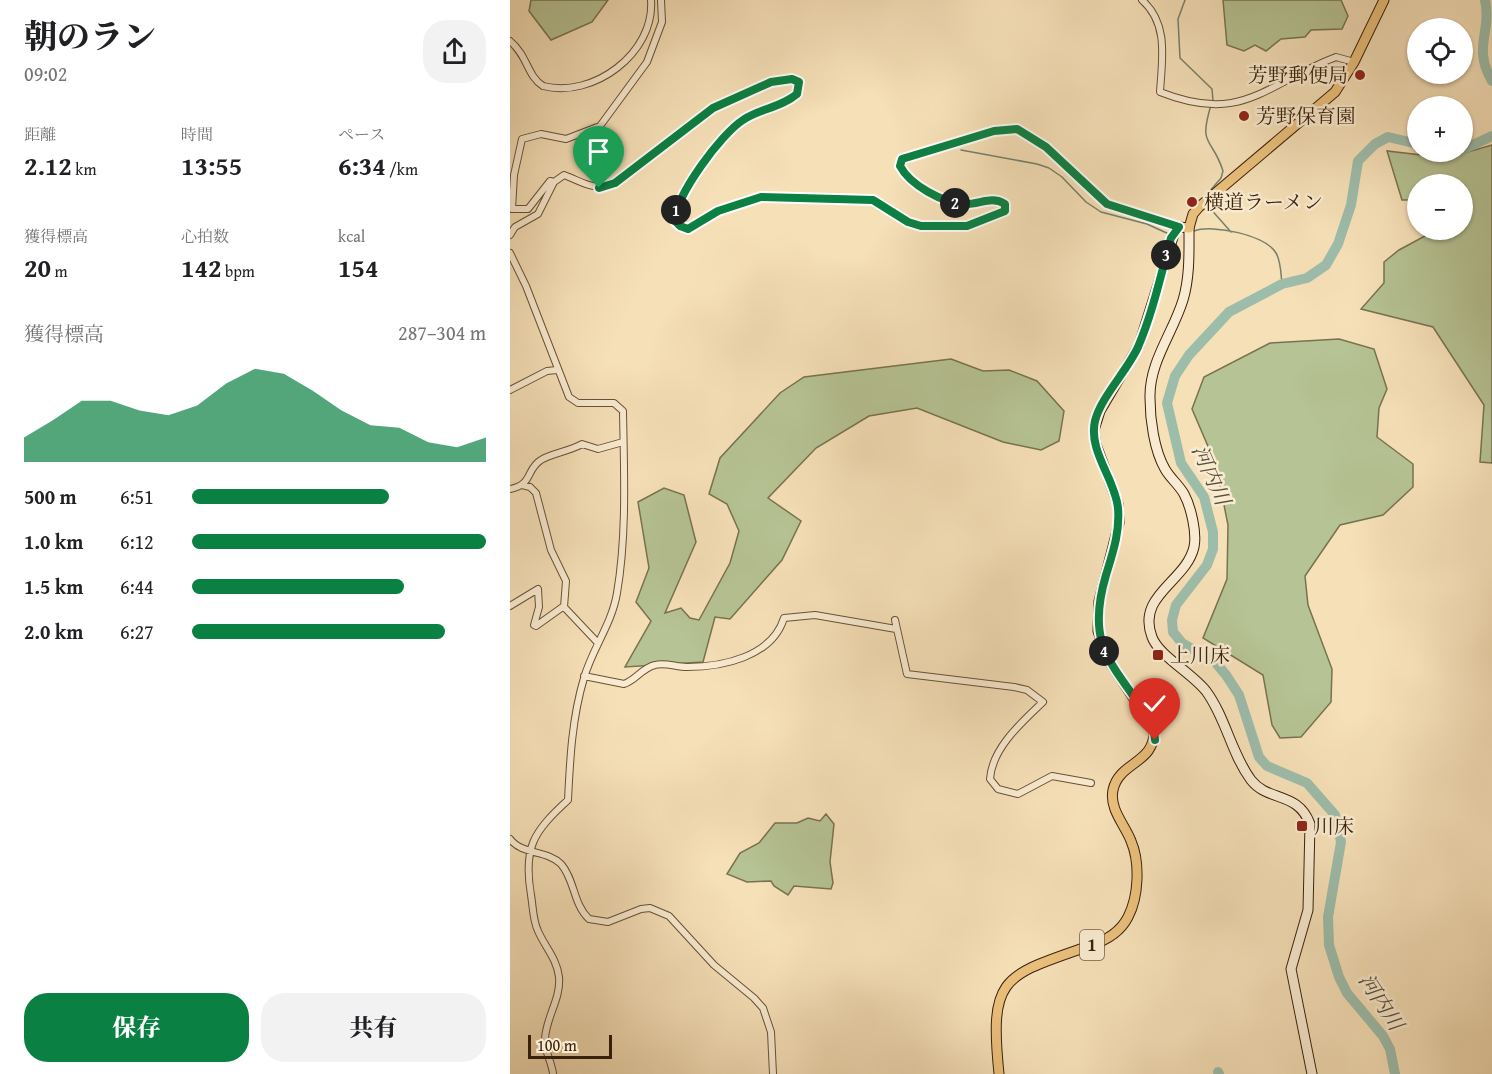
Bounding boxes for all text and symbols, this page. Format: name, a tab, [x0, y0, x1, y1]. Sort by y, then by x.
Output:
text: 朝のラン	[24, 12, 156, 60]
map controls	[1407, 18, 1473, 240]
button: locate	[1407, 18, 1473, 84]
button: share	[423, 20, 486, 83]
text: 09:02	[24, 59, 67, 88]
place label: 芳野郵便局	[1248, 60, 1348, 89]
marker: 芳野郵便局	[1353, 68, 1367, 82]
button: +	[1407, 96, 1473, 162]
place label: 芳野保育園	[1256, 101, 1356, 130]
marker: 芳野保育園	[1237, 109, 1251, 123]
text: 距離	[24, 122, 56, 146]
text: 時間	[181, 122, 213, 146]
text: ペース	[338, 122, 385, 146]
pin	[573, 126, 624, 188]
icon: arrive	[582, 135, 615, 168]
text: 2.12	[24, 146, 72, 185]
text: 13:55	[181, 146, 242, 185]
text: 6:34	[338, 146, 386, 185]
text: km	[72, 157, 96, 181]
text: /km	[386, 157, 418, 181]
button: −	[1407, 174, 1473, 240]
place label: 横道ラーメン	[1204, 187, 1323, 216]
pin: 2	[940, 188, 970, 218]
text: 2	[951, 191, 959, 215]
pin: 1	[661, 195, 691, 225]
marker: 横道ラーメン	[1185, 195, 1199, 209]
text: 1	[672, 198, 680, 222]
text: 獲得標高	[24, 224, 88, 248]
text: 心拍数	[181, 224, 229, 248]
text: kcal	[338, 224, 365, 248]
pin: 3	[1151, 240, 1181, 270]
text: 3	[1162, 243, 1170, 267]
text: 20	[24, 248, 51, 287]
text: 142	[181, 248, 221, 287]
text: 154	[338, 248, 378, 287]
text: m	[51, 259, 68, 283]
text: bpm	[221, 259, 255, 283]
text: 287–304 m	[398, 318, 486, 347]
text: 獲得標高	[24, 319, 104, 348]
water label: 河内川	[1184, 440, 1239, 512]
text: 500 m	[24, 482, 77, 511]
text: 6:51	[120, 482, 154, 511]
text: 1.0 km	[24, 527, 83, 556]
text: 6:12	[120, 527, 154, 556]
text: 1.5 km	[24, 572, 83, 601]
text: 6:44	[120, 572, 154, 601]
text: 2.0 km	[24, 617, 83, 646]
text: 6:27	[120, 617, 154, 646]
pin: 4	[1089, 636, 1119, 666]
text: 4	[1100, 639, 1108, 663]
place label: 上川床	[1170, 640, 1230, 669]
marker: 上川床	[1151, 648, 1165, 662]
pin	[1129, 678, 1180, 740]
icon: check	[1138, 687, 1171, 720]
place label: 川床	[1314, 811, 1354, 840]
marker: 川床	[1295, 819, 1309, 833]
road number: 1	[1080, 930, 1104, 960]
water label: 河内川	[1351, 967, 1413, 1038]
button: 保存	[24, 993, 249, 1062]
button: 共有	[261, 993, 486, 1062]
scale bar	[528, 1032, 612, 1060]
text: 100 m	[537, 1033, 577, 1057]

